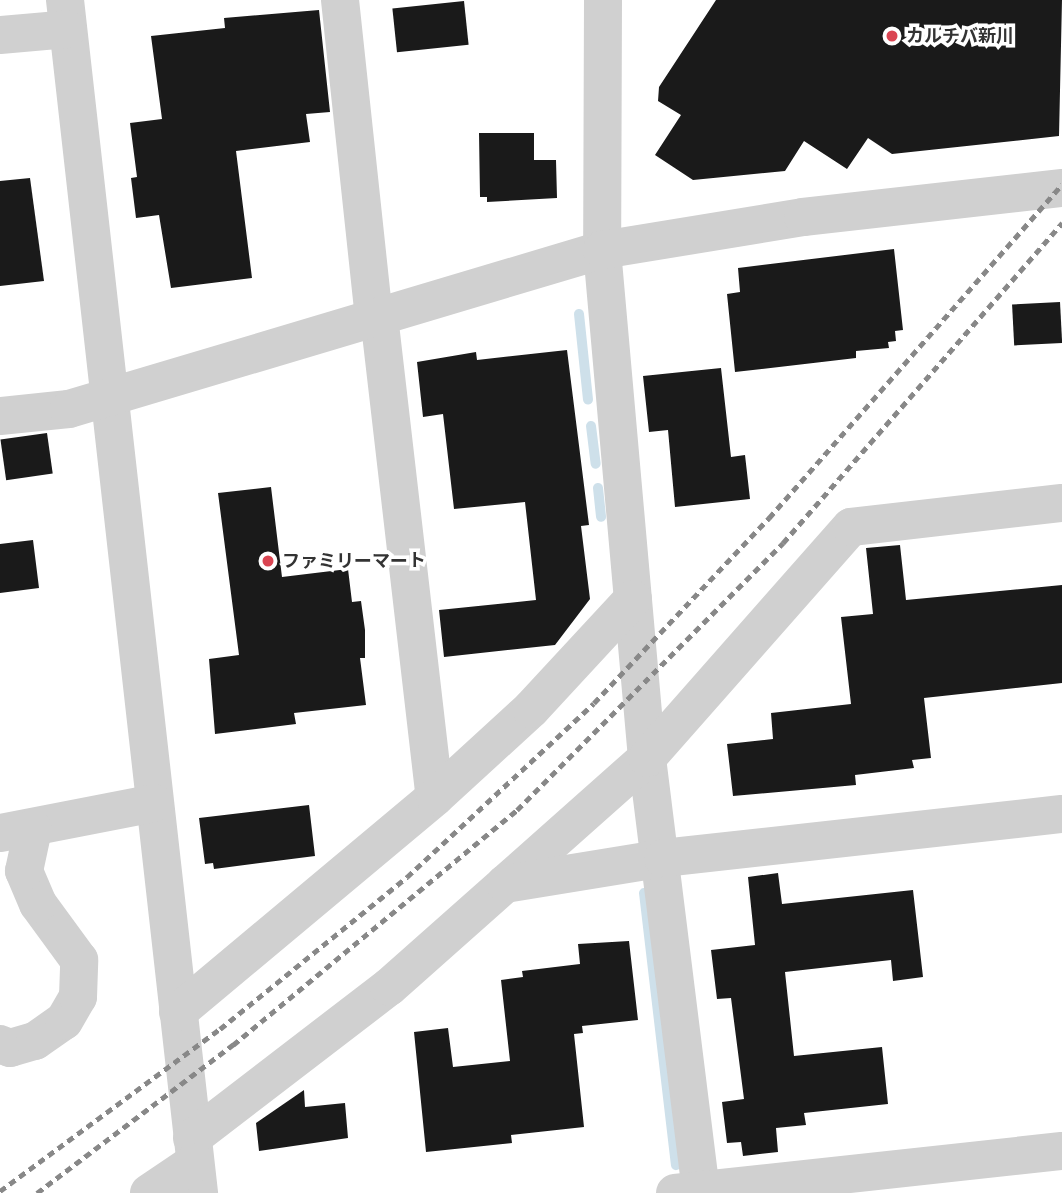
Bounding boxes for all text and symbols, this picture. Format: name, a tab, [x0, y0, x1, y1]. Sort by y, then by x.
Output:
place label: カルチバ新川	[906, 25, 1014, 47]
marker: カルチバ新川	[884, 28, 900, 44]
place label: ファミリーマート	[282, 550, 426, 572]
marker: ファミリーマート	[260, 553, 276, 569]

